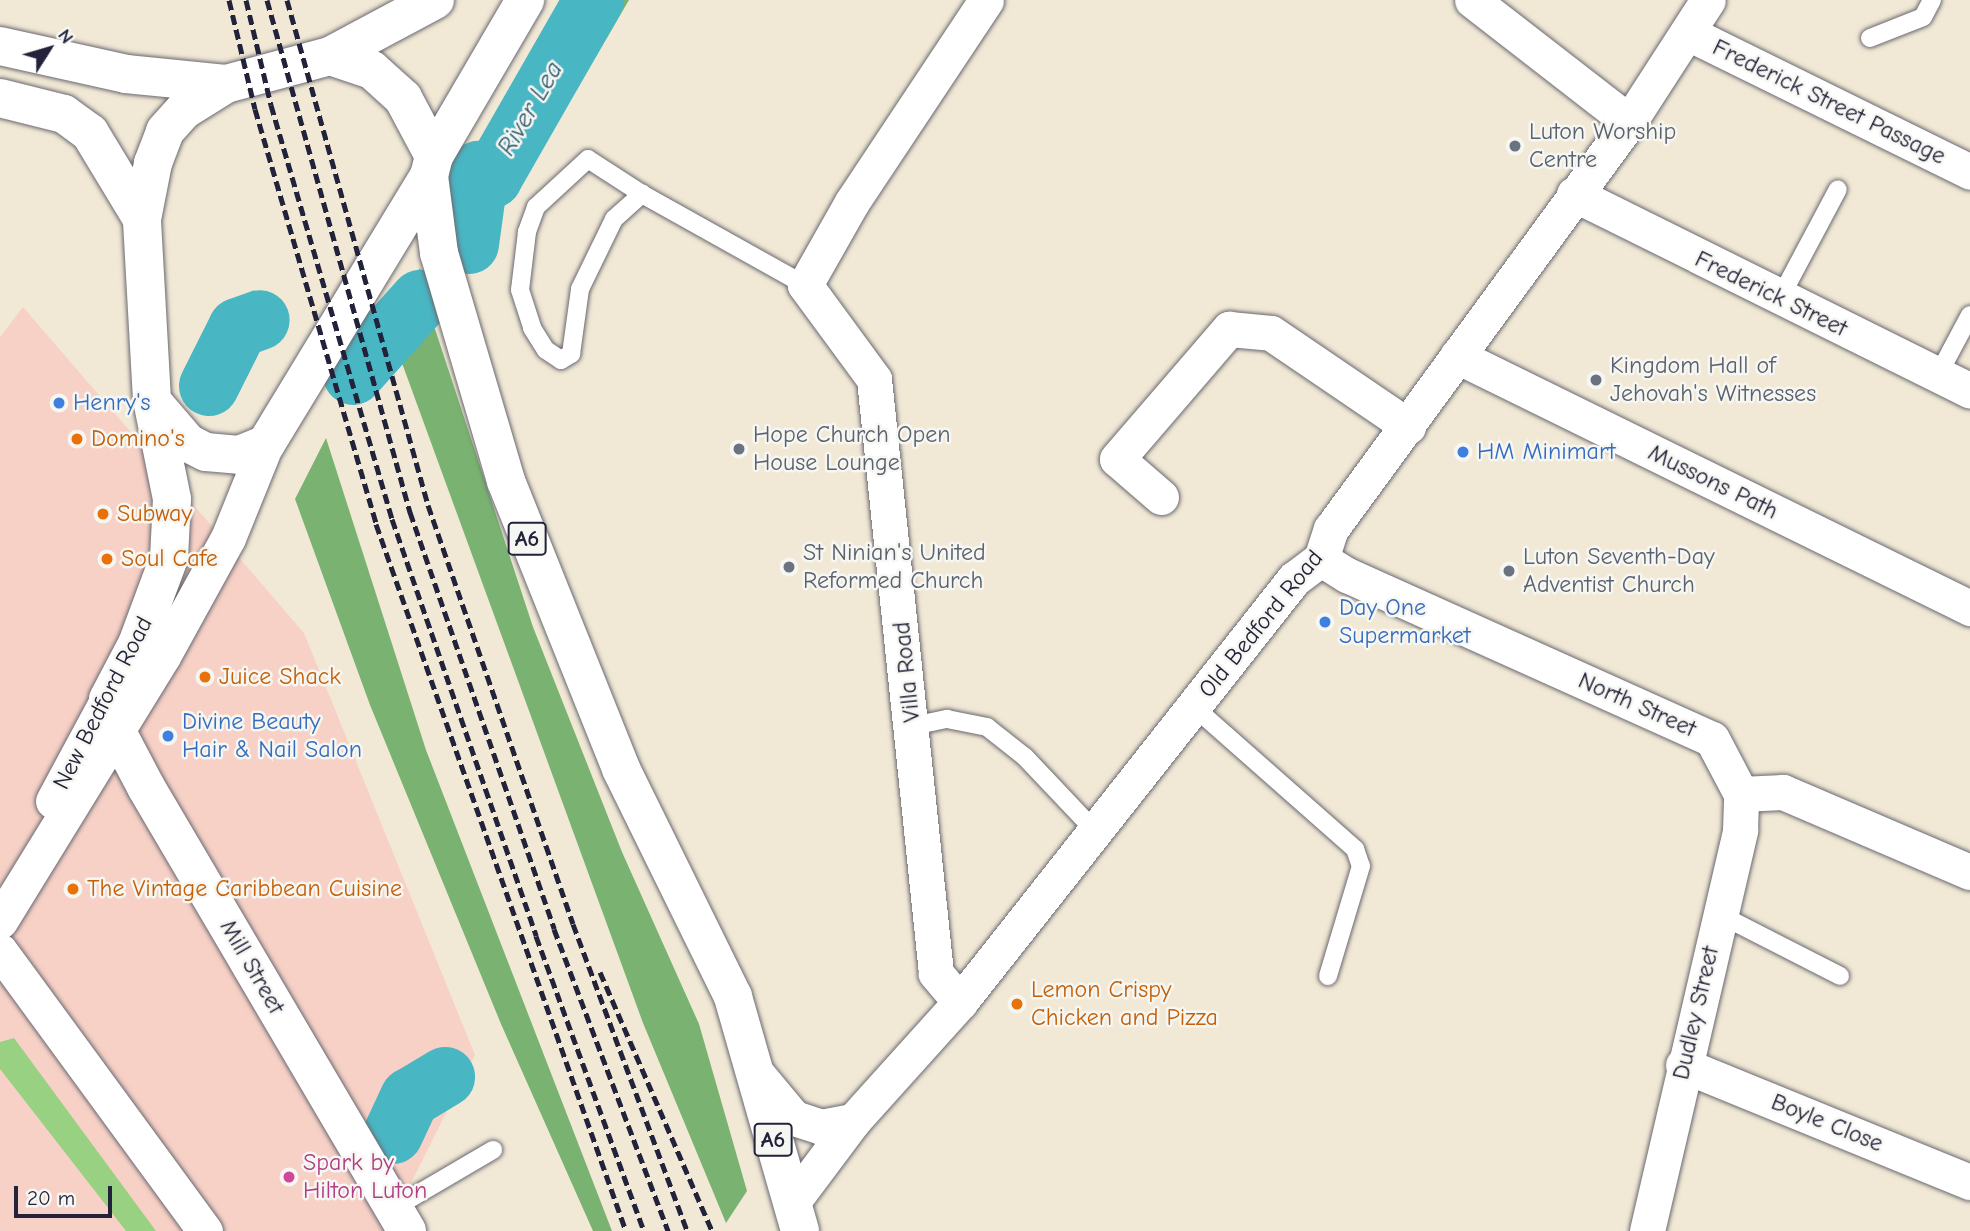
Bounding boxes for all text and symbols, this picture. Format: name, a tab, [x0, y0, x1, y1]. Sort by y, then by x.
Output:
north arrow	[14, 14, 84, 84]
text: N	[53, 25, 78, 48]
street label: Frederick Street Passage	[1708, 33, 1950, 171]
water label: River Lea	[492, 56, 570, 162]
place label: Luton Worship Centre	[1529, 118, 1676, 174]
marker: Luton Worship Centre	[1507, 138, 1523, 154]
street label: Frederick Street	[1690, 245, 1852, 343]
place label: Kingdom Hall of Jehovah's Witnesses	[1610, 352, 1816, 408]
marker: Kingdom Hall of Jehovah's Witnesses	[1588, 372, 1604, 388]
place label: Henry's	[73, 389, 151, 417]
marker: Henry's	[51, 395, 67, 411]
place label: Hope Church Open House Lounge	[753, 421, 950, 477]
place label: Domino's	[91, 425, 185, 453]
marker: Domino's	[69, 431, 85, 447]
place label: HM Minimart	[1477, 438, 1615, 466]
street label: Mussons Path	[1643, 438, 1783, 526]
marker: Hope Church Open House Lounge	[731, 441, 747, 457]
marker: HM Minimart	[1455, 444, 1471, 460]
place label: Subway	[117, 500, 192, 528]
marker: Subway	[95, 506, 111, 522]
road number: A6	[506, 520, 548, 558]
place label: St Ninian's United Reformed Church	[803, 539, 986, 595]
place label: Luton Seventh-Day Adventist Church	[1523, 543, 1715, 599]
street label: Old Bedford Road	[1193, 544, 1329, 704]
place label: Soul Cafe	[121, 545, 218, 573]
marker: Soul Cafe	[99, 551, 115, 567]
marker: St Ninian's United Reformed Church	[781, 559, 797, 575]
marker: Luton Seventh-Day Adventist Church	[1501, 563, 1517, 579]
place label: Day One Supermarket	[1339, 594, 1471, 650]
street label: New Bedford Road	[47, 612, 159, 794]
marker: Day One Supermarket	[1317, 614, 1333, 630]
street label: Villa Road	[887, 620, 927, 724]
place label: Juice Shack	[219, 663, 341, 691]
street label: North Street	[1574, 666, 1700, 744]
marker: Juice Shack	[197, 669, 213, 685]
place label: Divine Beauty Hair & Nail Salon	[182, 708, 362, 764]
marker: Divine Beauty Hair & Nail Salon	[160, 728, 176, 744]
place label: The Vintage Caribbean Cuisine	[87, 875, 402, 903]
marker: The Vintage Caribbean Cuisine	[65, 881, 81, 897]
street label: Mill Street	[213, 915, 291, 1019]
street label: Dudley Street	[1667, 943, 1725, 1083]
place label: Lemon Crispy Chicken and Pizza	[1031, 976, 1218, 1032]
marker: Lemon Crispy Chicken and Pizza	[1009, 996, 1025, 1012]
street label: Boyle Close	[1767, 1088, 1887, 1158]
road number: A6	[752, 1120, 794, 1160]
place label: Spark by Hilton Luton	[303, 1149, 427, 1205]
marker: Spark by Hilton Luton	[281, 1169, 297, 1185]
scale bar	[18, 1172, 116, 1216]
text: 20 m	[27, 1186, 75, 1210]

